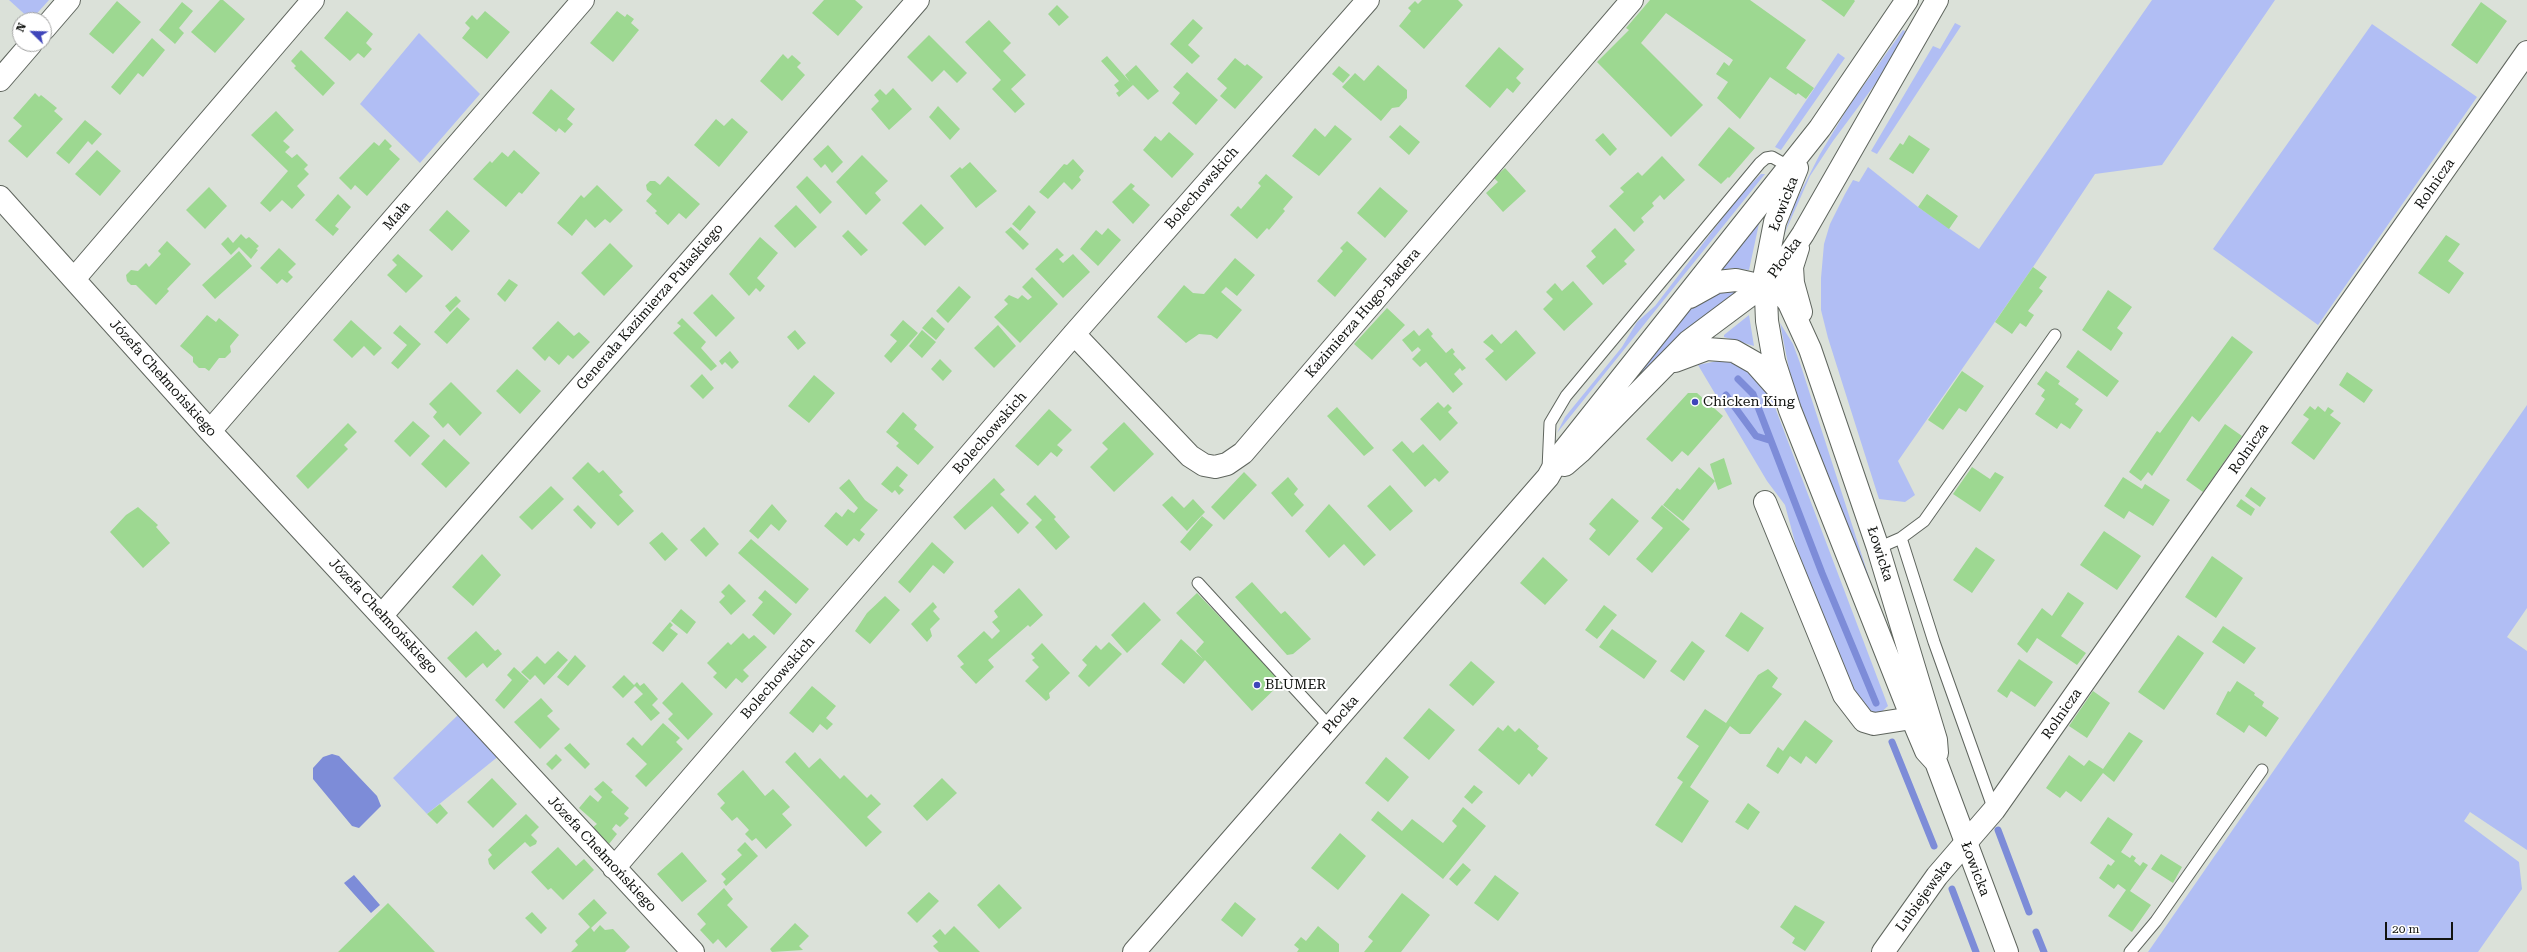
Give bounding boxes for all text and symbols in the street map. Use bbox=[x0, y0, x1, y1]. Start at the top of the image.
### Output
north arrow bbox=[12, 12, 52, 52]
text: N bbox=[14, 21, 29, 34]
street label: Bolechowskich bbox=[1162, 143, 1242, 233]
street label: Rolnicza bbox=[2412, 155, 2458, 213]
street label: Łowicka bbox=[1766, 174, 1802, 234]
street label: Mała bbox=[380, 198, 414, 234]
street label: Generała Kazimierza Pułaskiego bbox=[573, 220, 727, 394]
street label: Płocka bbox=[1765, 235, 1805, 281]
street label: Kazimierza Hugo-Badera bbox=[1302, 245, 1424, 381]
street label: Józefa Chełmońskiego bbox=[106, 316, 220, 440]
street label: Bolechowskich bbox=[950, 388, 1030, 478]
place label: Chicken King bbox=[1703, 394, 1795, 410]
marker: Chicken King bbox=[1690, 397, 1700, 407]
street label: Rolnicza bbox=[2226, 420, 2272, 478]
street label: Łowicka bbox=[1863, 524, 1897, 584]
street label: Józefa Chełmońskiego bbox=[325, 555, 441, 677]
street label: Bolechowskich bbox=[738, 633, 818, 723]
place label: BLUMER bbox=[1265, 677, 1326, 693]
marker: BLUMER bbox=[1252, 680, 1262, 690]
street label: Rolnicza bbox=[2039, 685, 2085, 743]
street label: Płocka bbox=[1320, 692, 1362, 738]
street label: Józefa Chełmońskiego bbox=[544, 793, 660, 915]
street label: Łowicka bbox=[1957, 839, 1993, 899]
street label: Lubiejewska bbox=[1892, 857, 1956, 935]
scale bar bbox=[2387, 914, 2455, 940]
text: 20 m bbox=[2392, 922, 2419, 936]

